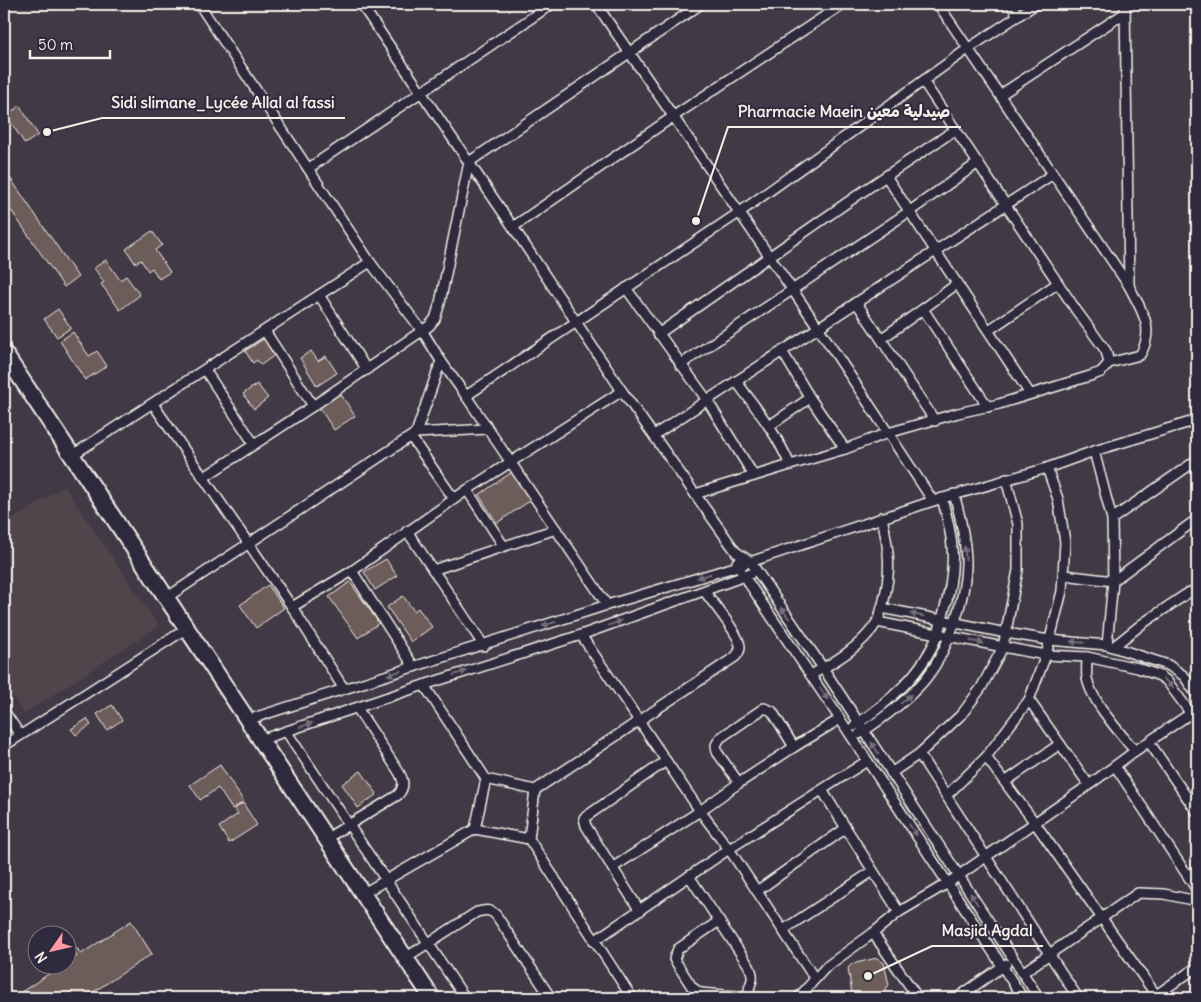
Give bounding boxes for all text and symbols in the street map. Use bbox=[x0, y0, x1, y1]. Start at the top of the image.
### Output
scale bar bbox=[30, 28, 110, 60]
text: 50 m bbox=[38, 35, 73, 54]
callout: Sidi slimane_Lycée Allal al fassi bbox=[102, 87, 345, 118]
text: Sidi slimane_Lycée Allal al fassi bbox=[111, 92, 335, 113]
callout: Pharmacie Maein صيدلية معين bbox=[728, 96, 961, 127]
text: Pharmacie Maein صيدلية معين bbox=[738, 101, 951, 121]
one-way arrow bbox=[961, 545, 969, 561]
one-way arrow bbox=[696, 573, 711, 581]
one-way arrow bbox=[780, 606, 790, 620]
one-way arrow bbox=[909, 610, 925, 618]
one-way arrow bbox=[608, 619, 623, 627]
one-way arrow bbox=[541, 621, 556, 629]
one-way arrow bbox=[969, 638, 985, 646]
one-way arrow bbox=[1069, 638, 1085, 646]
one-way arrow bbox=[453, 669, 468, 677]
one-way arrow bbox=[386, 670, 401, 678]
one-way arrow bbox=[1161, 677, 1173, 689]
one-way arrow bbox=[819, 687, 828, 700]
one-way arrow bbox=[899, 693, 912, 704]
one-way arrow bbox=[299, 720, 314, 728]
one-way arrow bbox=[870, 742, 880, 755]
one-way arrow bbox=[908, 823, 918, 836]
one-way arrow bbox=[969, 892, 978, 906]
callout: Masjid Agdal bbox=[932, 915, 1043, 946]
text: Masjid Agdal bbox=[942, 920, 1032, 941]
north arrow bbox=[28, 924, 78, 974]
text: N bbox=[31, 948, 51, 966]

